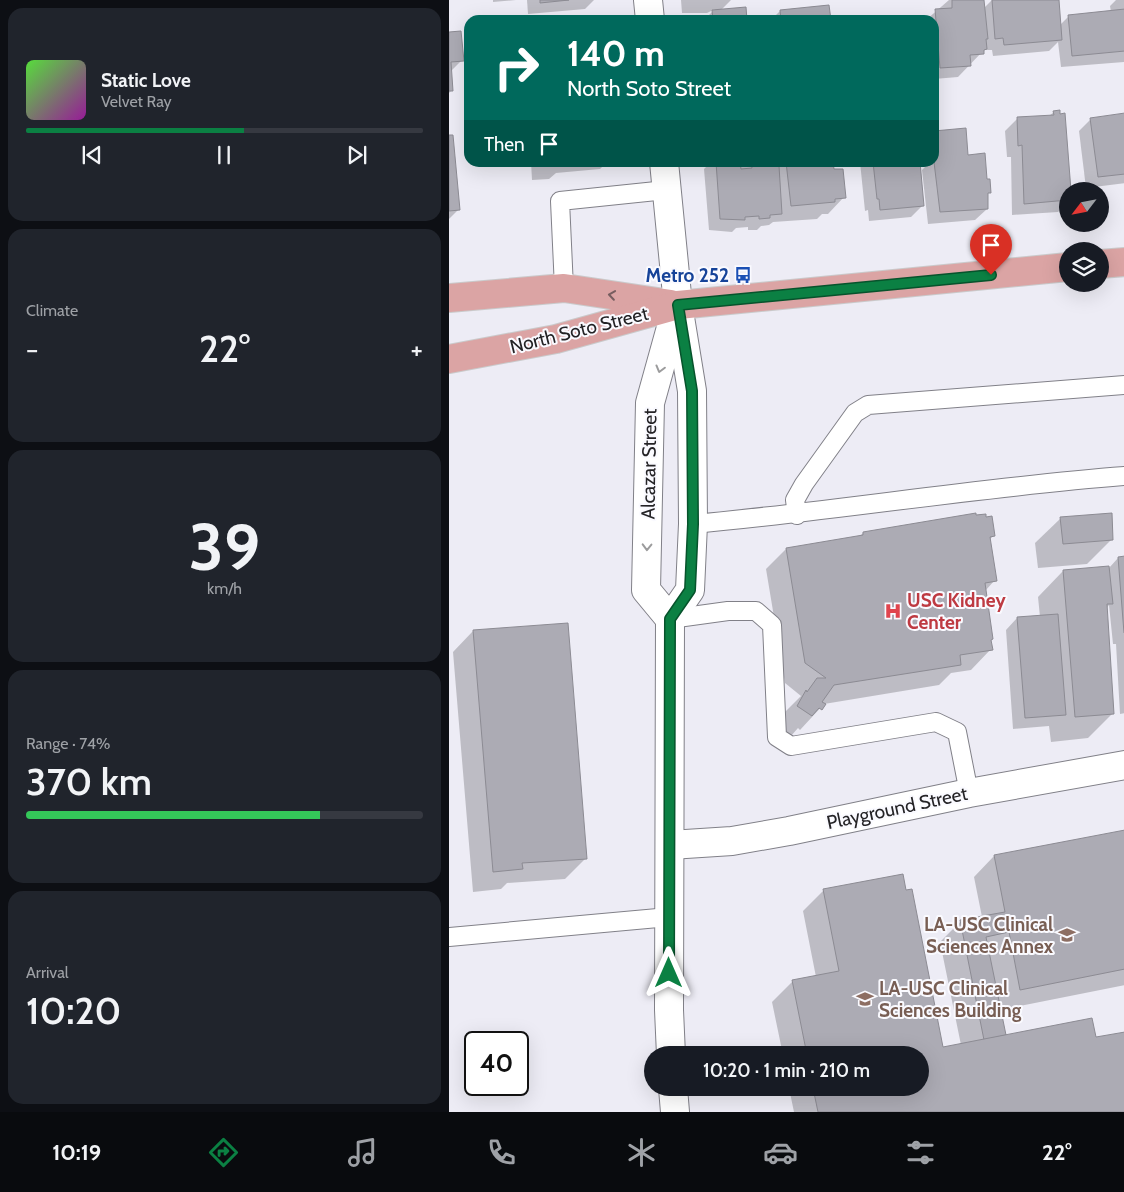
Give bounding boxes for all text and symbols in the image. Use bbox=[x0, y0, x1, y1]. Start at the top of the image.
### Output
text: 140 m bbox=[567, 32, 665, 75]
icon: right bbox=[484, 35, 549, 100]
text: Static Love bbox=[101, 69, 191, 92]
text: North Soto Street bbox=[567, 75, 731, 102]
text: Velvet Ray bbox=[101, 92, 172, 111]
icon: arrive bbox=[535, 130, 563, 158]
text: Then bbox=[484, 133, 525, 156]
icon: previous bbox=[78, 141, 106, 169]
icon: pause bbox=[210, 141, 238, 169]
icon: next bbox=[343, 141, 371, 169]
north arrow bbox=[1059, 182, 1109, 232]
map controls bbox=[1059, 182, 1109, 292]
pin bbox=[970, 224, 1012, 275]
icon: arrive bbox=[977, 231, 1005, 259]
button: layers bbox=[1059, 242, 1109, 292]
place label: Metro 252 bbox=[646, 264, 729, 287]
bus stop icon: Metro 252 bbox=[733, 265, 753, 285]
one-way arrow bbox=[608, 290, 616, 301]
text: Climate bbox=[26, 301, 78, 320]
street label: North Soto Street bbox=[507, 302, 651, 358]
text: 22° bbox=[199, 325, 250, 372]
text: − bbox=[26, 332, 38, 366]
text: + bbox=[411, 332, 423, 366]
one-way arrow bbox=[656, 364, 666, 372]
street label: Alcazar Street bbox=[637, 408, 661, 520]
text: 39 bbox=[189, 507, 260, 586]
one-way arrow bbox=[642, 544, 652, 551]
text: km/h bbox=[207, 579, 242, 598]
place label: USC Kidney Center bbox=[907, 589, 1007, 634]
hospital icon: USC Kidney Center bbox=[883, 601, 903, 621]
text: Range · 74% bbox=[26, 734, 110, 753]
text: 370 km bbox=[26, 758, 152, 805]
street label: Playground Street bbox=[824, 782, 970, 834]
place label: LA-USC Clinical Sciences Annex bbox=[924, 913, 1054, 958]
school or university icon: LA-USC Clinical Sciences Annex bbox=[1057, 925, 1077, 945]
position arrow bbox=[642, 946, 694, 998]
text: Arrival bbox=[26, 963, 69, 982]
place label: LA-USC Clinical Sciences Building bbox=[879, 977, 1022, 1022]
text: 10:20 bbox=[26, 987, 121, 1034]
school or university icon: LA-USC Clinical Sciences Building bbox=[855, 989, 875, 1009]
speed limit sign: 40 bbox=[464, 1031, 529, 1096]
text: 10:20 · 1 min · 210 m bbox=[703, 1059, 870, 1082]
icon: directions bbox=[206, 1135, 241, 1170]
icon: music bbox=[345, 1135, 380, 1170]
icon: phone bbox=[484, 1135, 519, 1170]
icon: climate bbox=[624, 1135, 659, 1170]
icon: car bbox=[763, 1135, 798, 1170]
icon: filters bbox=[903, 1135, 938, 1170]
text: 10:19 bbox=[52, 1139, 101, 1166]
text: 22° bbox=[1042, 1139, 1072, 1166]

